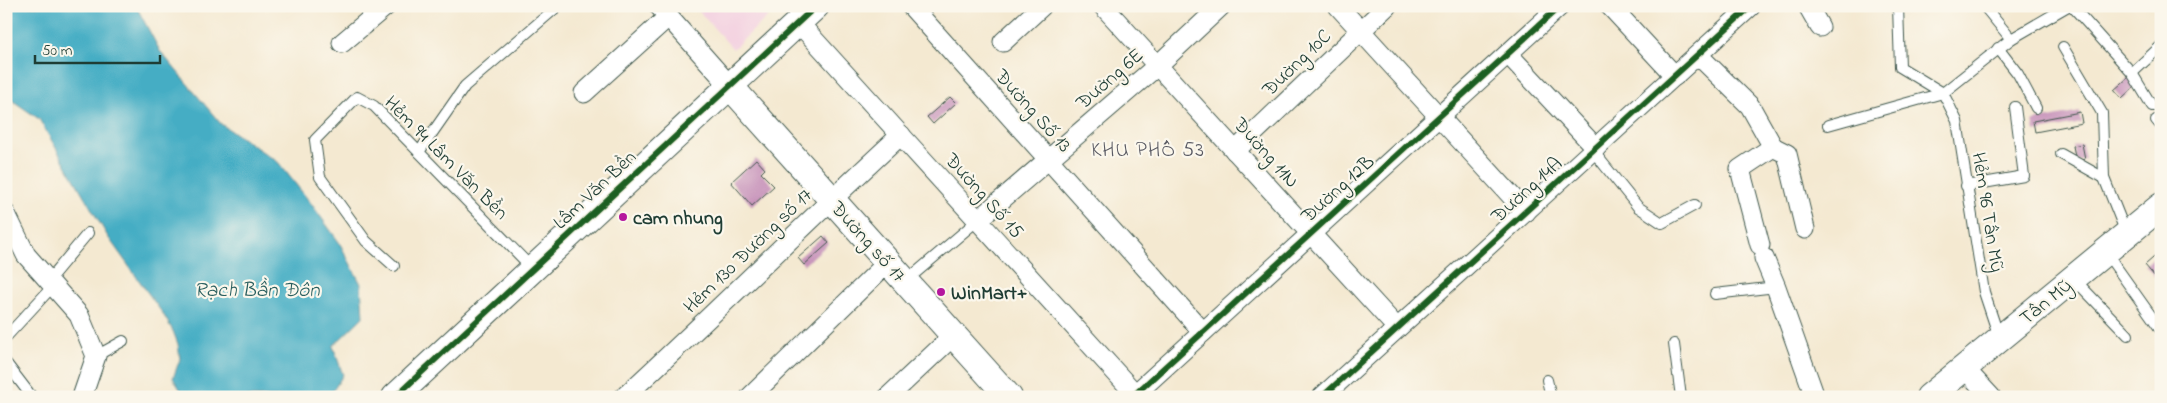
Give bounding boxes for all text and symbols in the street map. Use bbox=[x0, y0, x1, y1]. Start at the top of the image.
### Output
street label: Đường 10C bbox=[1256, 23, 1340, 106]
scale bar bbox=[35, 32, 160, 64]
text: 50 m bbox=[42, 40, 73, 62]
street label: Đường 6E bbox=[1070, 42, 1151, 119]
street label: Đường Số 13 bbox=[985, 63, 1077, 160]
street label: Hẻm 94 Lâm Văn Bền bbox=[376, 90, 514, 228]
street label: Đường 11N bbox=[1224, 111, 1305, 196]
district label: KHU PHỐ 53 bbox=[1091, 136, 1205, 166]
street label: Lâm Văn Bền bbox=[547, 144, 644, 237]
street label: Đường Số 15 bbox=[935, 147, 1030, 247]
street label: Đường 12B bbox=[1295, 149, 1383, 232]
street label: Hẻm 96 Tân Mỹ bbox=[1963, 150, 2010, 275]
street label: Đường 14A bbox=[1485, 151, 1570, 232]
street label: Hẻm 130 Đường số 17 bbox=[678, 182, 821, 322]
street label: Đường số 17 bbox=[821, 195, 912, 290]
place label: cam nhung bbox=[633, 205, 723, 235]
marker: cam nhung bbox=[617, 211, 629, 223]
street label: Tân Mỹ bbox=[2014, 273, 2079, 333]
water label: Rạch Bần Đôn bbox=[194, 276, 320, 306]
place label: WinMart+ bbox=[951, 280, 1028, 309]
marker: WinMart+ bbox=[935, 286, 947, 298]

